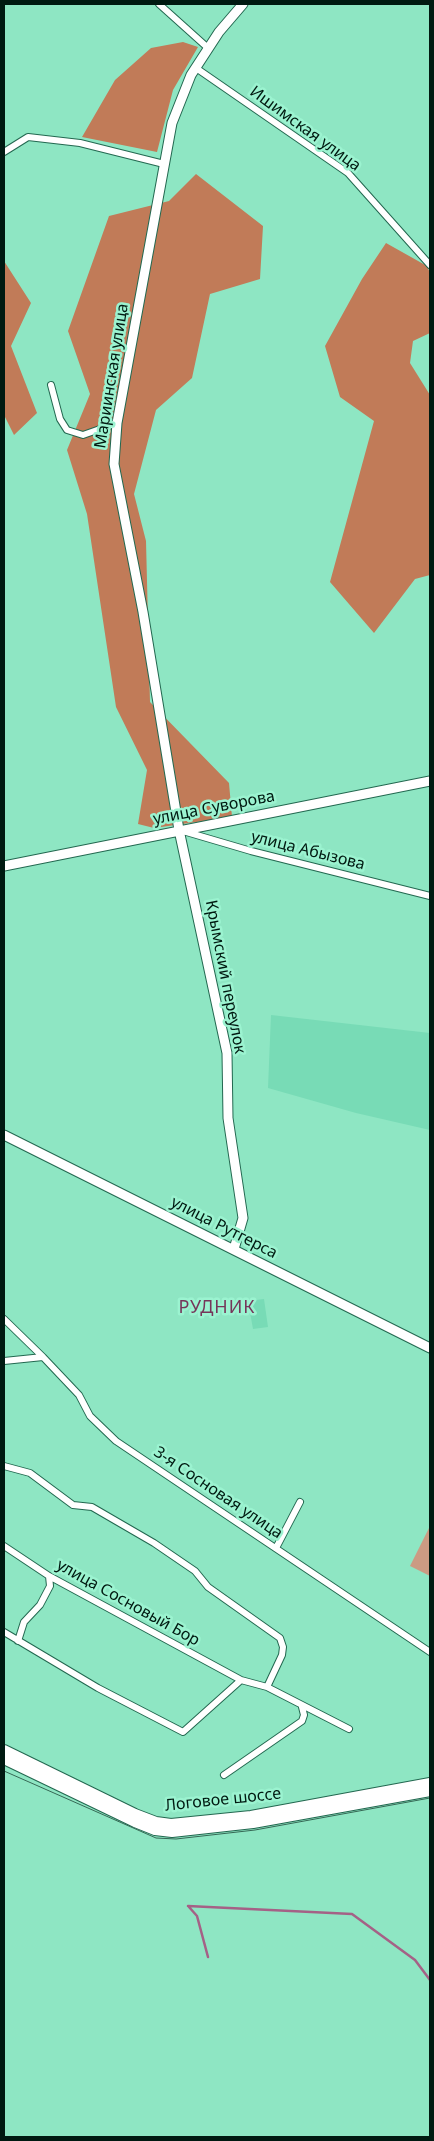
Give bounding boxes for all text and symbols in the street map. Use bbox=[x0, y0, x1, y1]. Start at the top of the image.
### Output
street label: Ишимская улица bbox=[246, 82, 364, 176]
street label: Мариинская улица bbox=[91, 302, 133, 450]
street label: улица Суворова bbox=[152, 787, 276, 829]
street label: улица Абызова bbox=[249, 828, 367, 874]
street label: Крымский переулок bbox=[201, 899, 249, 1055]
street label: улица Рутгерса bbox=[168, 1193, 280, 1263]
district label: РУДНИК bbox=[178, 1297, 256, 1319]
street label: 3-я Сосновая улица bbox=[150, 1443, 286, 1543]
street label: улица Сосновый Бор bbox=[53, 1556, 203, 1650]
street label: Логовое шоссе bbox=[164, 1784, 282, 1816]

